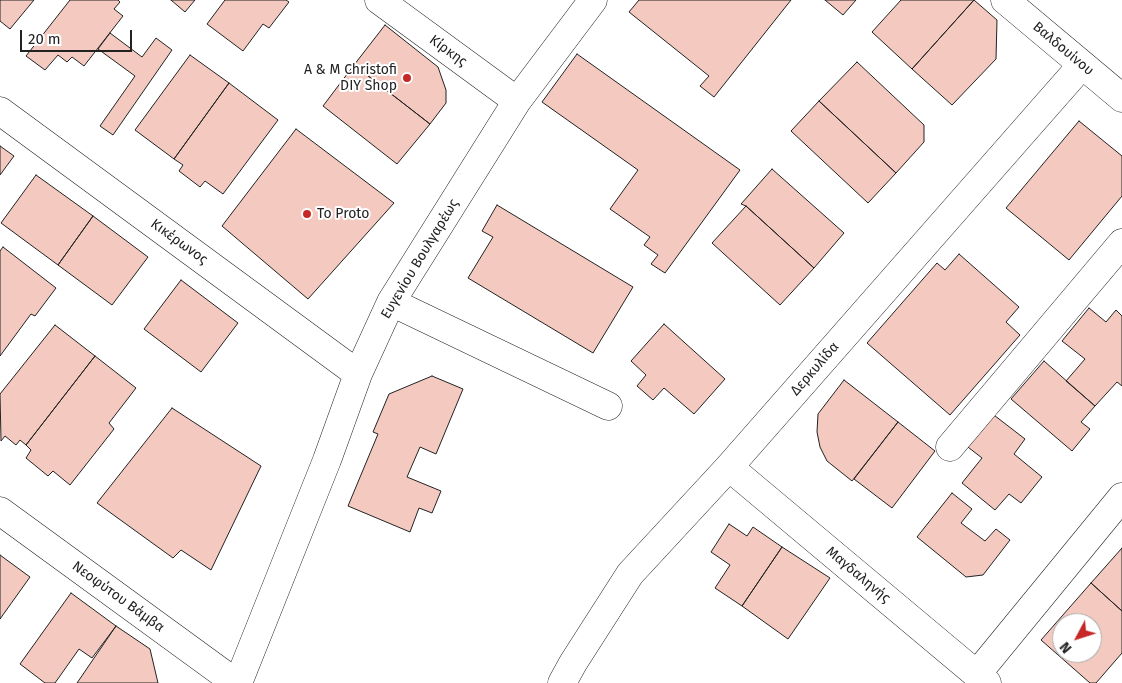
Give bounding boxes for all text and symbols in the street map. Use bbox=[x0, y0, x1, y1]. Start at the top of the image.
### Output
street label: Βαλδουίνου bbox=[1029, 19, 1097, 79]
scale bar bbox=[22, 20, 135, 52]
text: 20 m bbox=[28, 30, 61, 48]
street label: Κίρκης bbox=[426, 32, 470, 70]
place label: A & M Christofi DIY Shop bbox=[304, 62, 397, 94]
marker: A & M Christofi DIY Shop bbox=[401, 72, 413, 84]
street label: Ευγενίου Βουλγαρέως bbox=[378, 196, 462, 322]
place label: To Proto bbox=[317, 206, 369, 222]
marker: To Proto bbox=[301, 208, 313, 220]
street label: Κικέρωνος bbox=[147, 216, 211, 268]
street label: Δερκυλίδα bbox=[787, 339, 843, 399]
street label: Μαγδαληνής bbox=[822, 543, 894, 607]
street label: Νεοφύτου Βάμβα bbox=[69, 558, 167, 636]
north arrow bbox=[1052, 613, 1102, 663]
text: N bbox=[1056, 638, 1075, 656]

